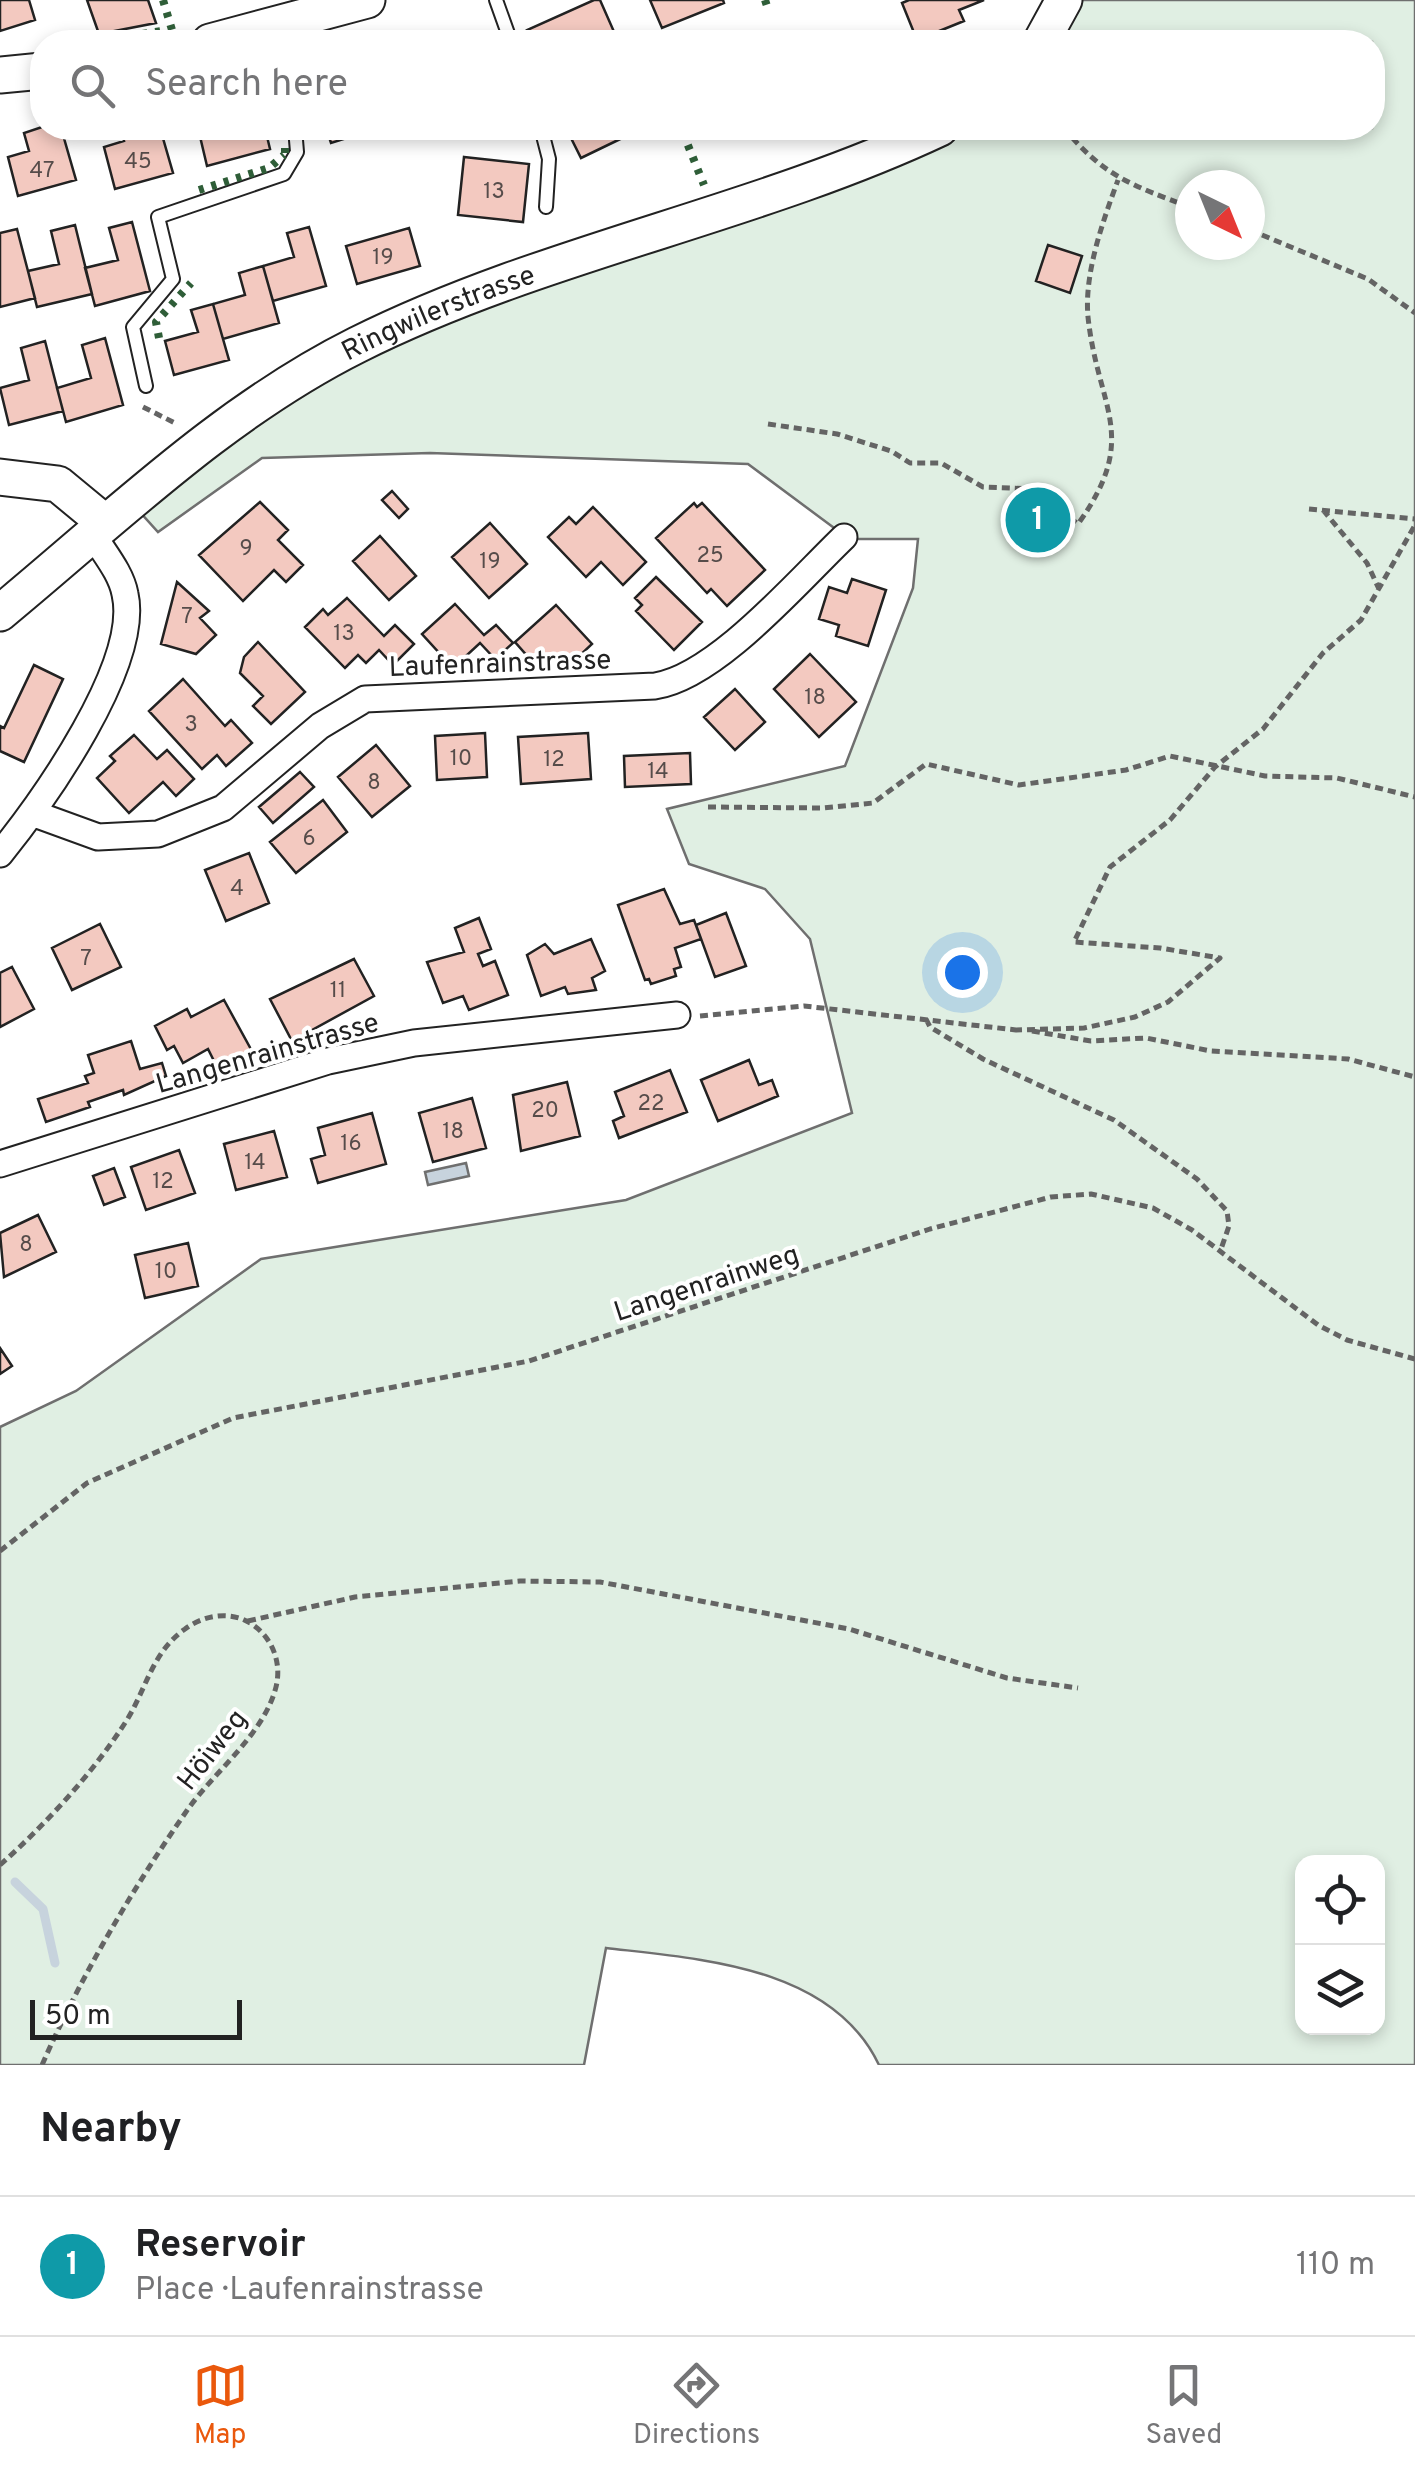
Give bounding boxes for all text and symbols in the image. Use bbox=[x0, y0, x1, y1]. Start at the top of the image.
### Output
search box bbox=[30, 30, 1385, 140]
icon: search bbox=[65, 58, 120, 113]
text: Search here bbox=[145, 61, 348, 110]
house number: 45 bbox=[124, 149, 152, 176]
house number: 47 bbox=[30, 158, 54, 185]
north arrow bbox=[1175, 170, 1265, 260]
house number: 13 bbox=[483, 179, 505, 206]
house number: 19 bbox=[372, 245, 394, 272]
street label: Ringwilerstrasse bbox=[336, 258, 540, 371]
pin: 1 bbox=[1006, 482, 1070, 558]
house number: 9 bbox=[239, 536, 253, 563]
house number: 25 bbox=[696, 543, 724, 570]
house number: 19 bbox=[479, 549, 501, 576]
house number: 7 bbox=[181, 604, 193, 631]
house number: 13 bbox=[333, 621, 355, 648]
street label: Laufenrainstrasse bbox=[388, 643, 612, 687]
house number: 18 bbox=[804, 685, 826, 712]
house number: 3 bbox=[184, 712, 198, 739]
house number: 10 bbox=[450, 746, 472, 773]
house number: 12 bbox=[543, 747, 565, 774]
house number: 14 bbox=[647, 759, 669, 786]
house number: 8 bbox=[367, 770, 381, 797]
house number: 6 bbox=[302, 826, 316, 853]
house number: 4 bbox=[230, 876, 244, 903]
house number: 7 bbox=[80, 946, 92, 973]
your location bbox=[937, 947, 988, 998]
house number: 11 bbox=[330, 978, 346, 1005]
street label: Langenrainstrasse bbox=[152, 1006, 384, 1104]
house number: 22 bbox=[638, 1091, 664, 1118]
house number: 20 bbox=[531, 1098, 559, 1125]
house number: 18 bbox=[442, 1119, 464, 1146]
house number: 16 bbox=[340, 1131, 362, 1158]
house number: 14 bbox=[244, 1150, 266, 1177]
house number: 12 bbox=[152, 1169, 174, 1196]
house number: 8 bbox=[19, 1232, 33, 1259]
street label: Langenrainweg bbox=[610, 1238, 804, 1332]
house number: 10 bbox=[155, 1259, 177, 1286]
street label: Höiweg bbox=[170, 1703, 256, 1799]
map controls bbox=[1295, 1855, 1385, 2035]
button: locate bbox=[1295, 1855, 1385, 1945]
button: layers bbox=[1295, 1945, 1385, 2035]
scale bar bbox=[30, 1995, 242, 2040]
text: 50 m bbox=[45, 1999, 111, 2035]
text: Nearby bbox=[40, 2104, 182, 2157]
text: Reservoir bbox=[135, 2222, 305, 2271]
text: 1 bbox=[66, 2246, 79, 2286]
text: 110 m bbox=[1296, 2246, 1375, 2286]
text: Place · Laufenrainstrasse bbox=[135, 2271, 484, 2311]
tab: Map bbox=[193, 2358, 248, 2454]
tab: Directions bbox=[633, 2358, 760, 2454]
tab: Saved bbox=[1145, 2358, 1222, 2454]

